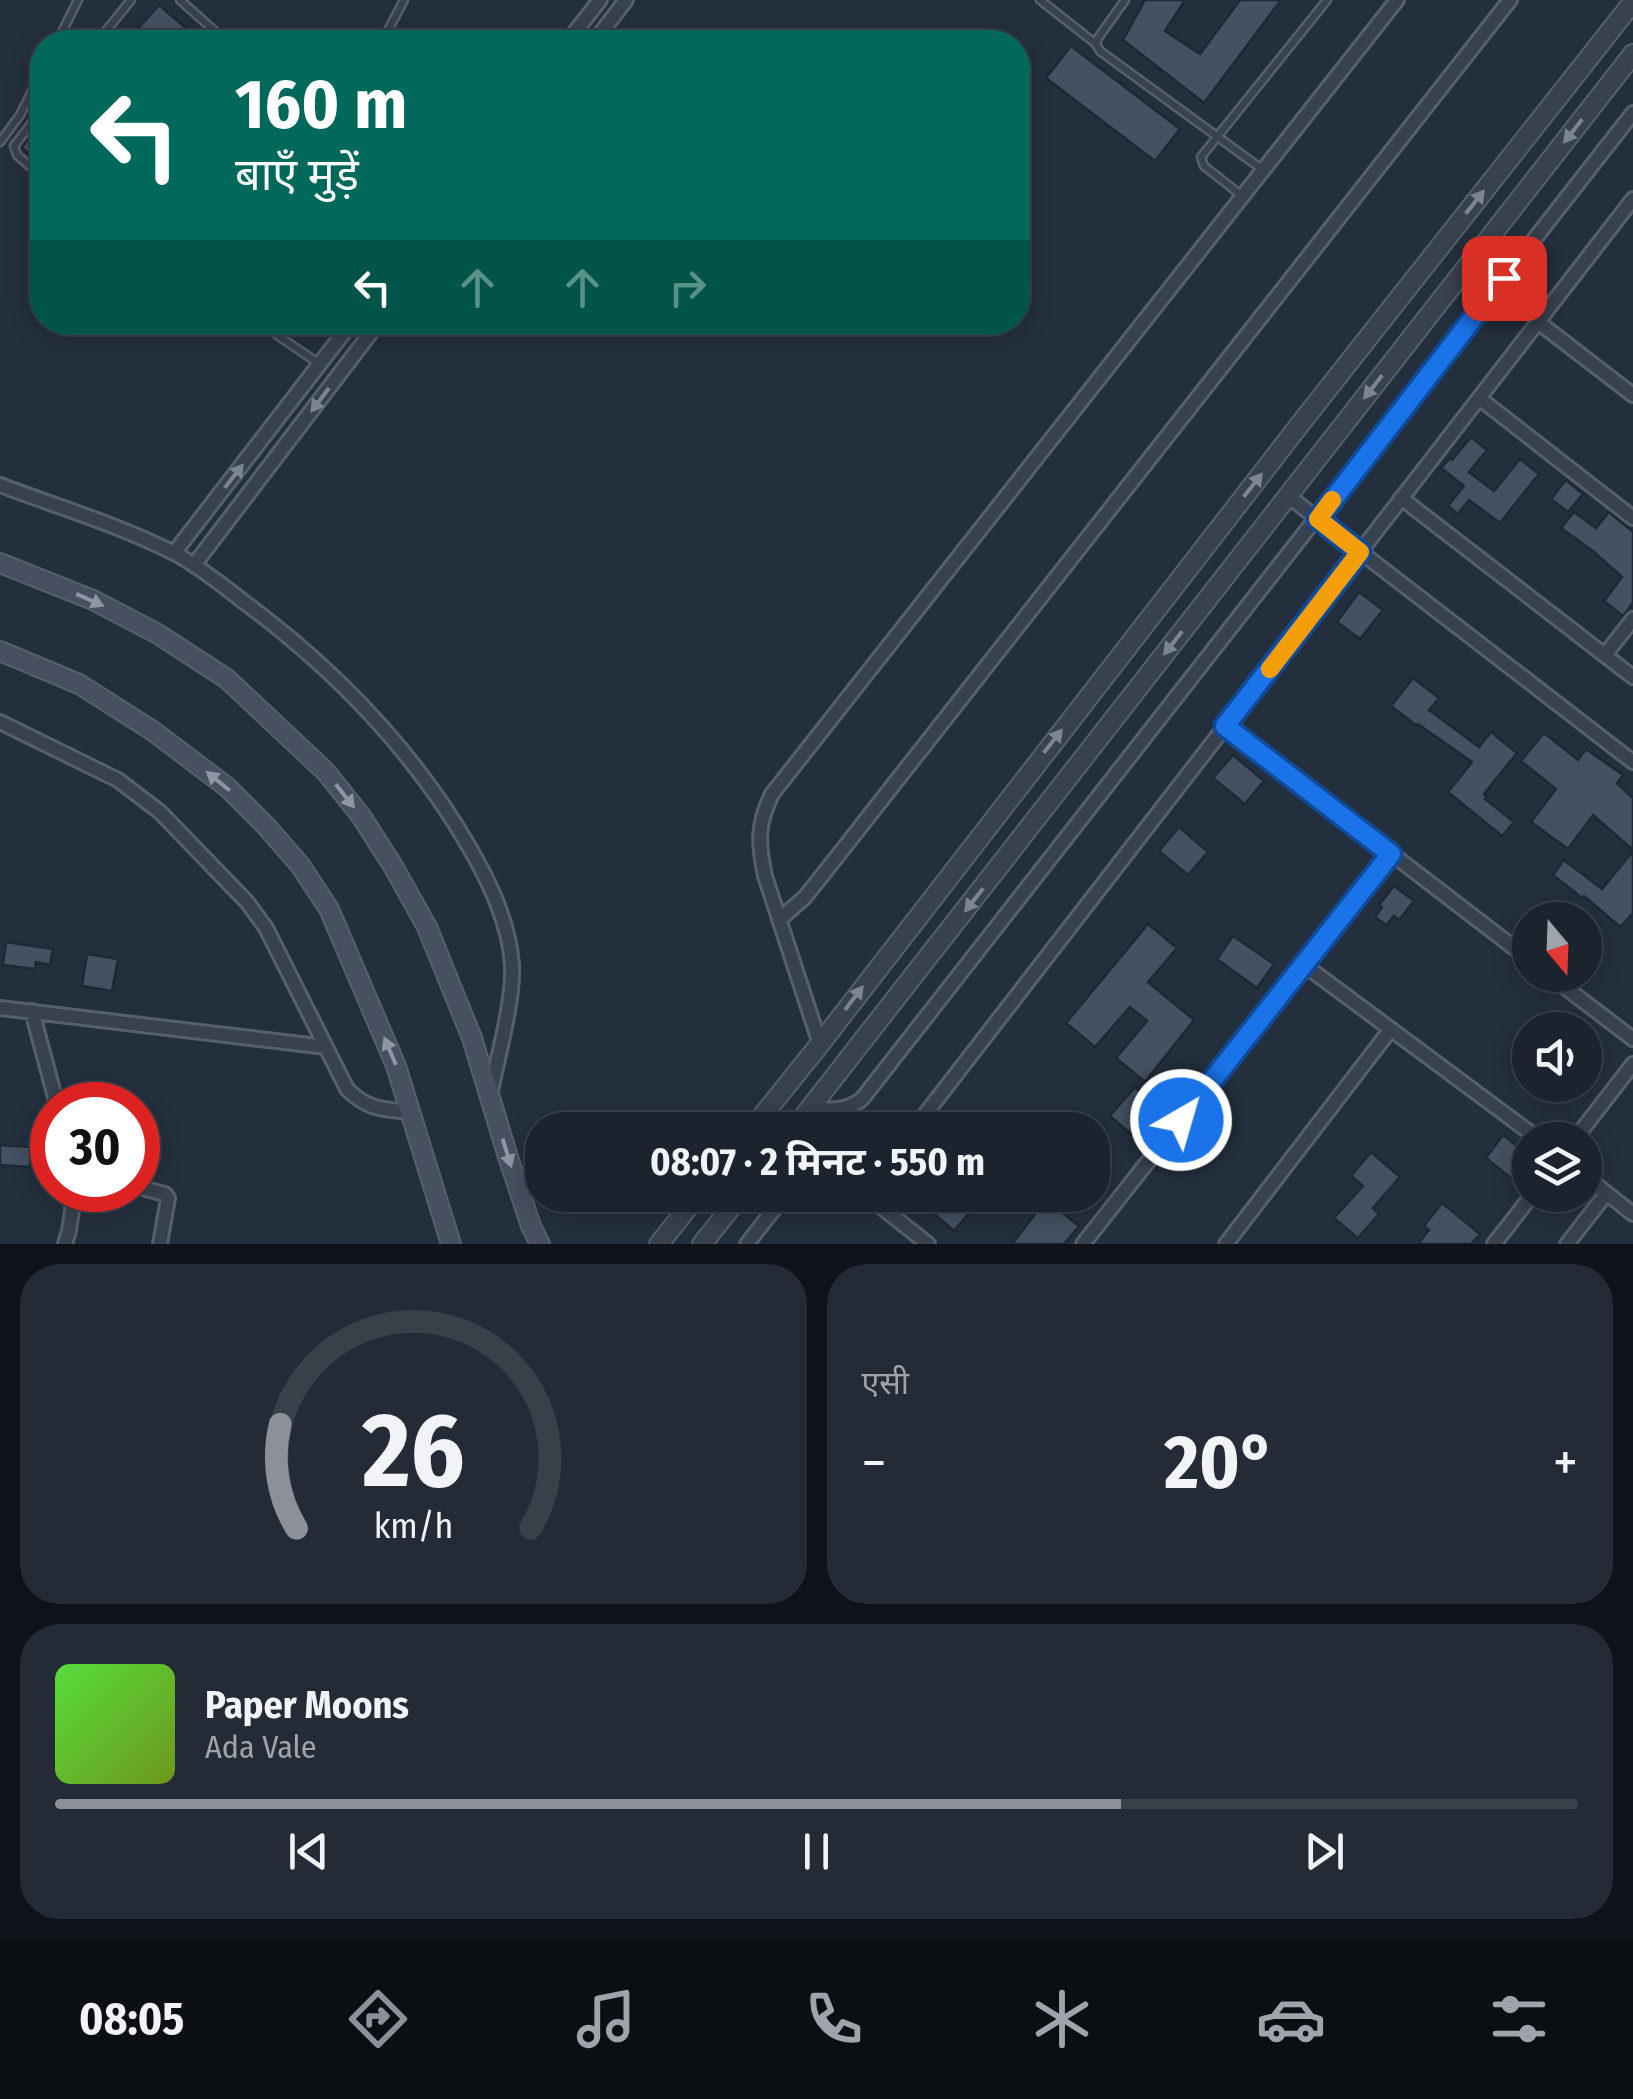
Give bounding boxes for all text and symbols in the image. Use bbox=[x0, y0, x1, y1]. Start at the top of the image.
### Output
text: 160 m bbox=[235, 63, 407, 147]
icon: left bbox=[70, 70, 200, 200]
one-way arrow bbox=[1563, 118, 1584, 144]
text: बाएँ मुड़ें bbox=[235, 148, 359, 202]
one-way arrow bbox=[1464, 189, 1485, 215]
pin bbox=[1462, 236, 1547, 321]
icon: arrive bbox=[1477, 251, 1532, 306]
icon: left bbox=[345, 260, 400, 315]
icon: ahead bbox=[450, 260, 505, 315]
icon: ahead bbox=[555, 260, 610, 315]
icon: right bbox=[660, 260, 715, 315]
one-way arrow bbox=[1363, 374, 1383, 400]
one-way arrow bbox=[310, 387, 330, 413]
one-way arrow bbox=[223, 463, 243, 489]
one-way arrow bbox=[1242, 472, 1262, 498]
one-way arrow bbox=[75, 592, 105, 608]
one-way arrow bbox=[1163, 631, 1184, 656]
one-way arrow bbox=[1042, 729, 1063, 754]
one-way arrow bbox=[205, 771, 230, 792]
one-way arrow bbox=[334, 783, 355, 809]
one-way arrow bbox=[964, 887, 984, 913]
north arrow bbox=[1512, 902, 1602, 992]
map controls bbox=[1512, 902, 1602, 1212]
one-way arrow bbox=[843, 985, 864, 1011]
button: sound bbox=[1512, 1012, 1602, 1102]
one-way arrow bbox=[382, 1036, 398, 1066]
position arrow bbox=[1129, 1068, 1233, 1172]
speed limit sign: 30 bbox=[30, 1082, 160, 1212]
button: layers bbox=[1512, 1122, 1602, 1212]
one-way arrow bbox=[500, 1139, 515, 1169]
text: 08:07 · 2 मिनट · 550 m bbox=[650, 1139, 985, 1185]
text: एसी bbox=[862, 1364, 909, 1402]
text: 26 bbox=[361, 1389, 465, 1514]
text: 20° bbox=[1164, 1418, 1275, 1508]
text: − bbox=[862, 1430, 886, 1496]
text: + bbox=[1553, 1430, 1578, 1496]
text: km/h bbox=[373, 1505, 453, 1547]
text: Paper Moons bbox=[205, 1682, 409, 1728]
text: Ada Vale bbox=[205, 1728, 317, 1766]
icon: previous bbox=[281, 1824, 336, 1879]
icon: pause bbox=[789, 1824, 844, 1879]
icon: next bbox=[1297, 1824, 1352, 1879]
icon: directions bbox=[343, 1984, 413, 2054]
icon: music bbox=[571, 1984, 641, 2054]
icon: phone bbox=[799, 1984, 869, 2054]
icon: climate bbox=[1027, 1984, 1097, 2054]
icon: car bbox=[1256, 1984, 1326, 2054]
icon: filters bbox=[1484, 1984, 1554, 2054]
text: 08:05 bbox=[79, 1992, 184, 2046]

